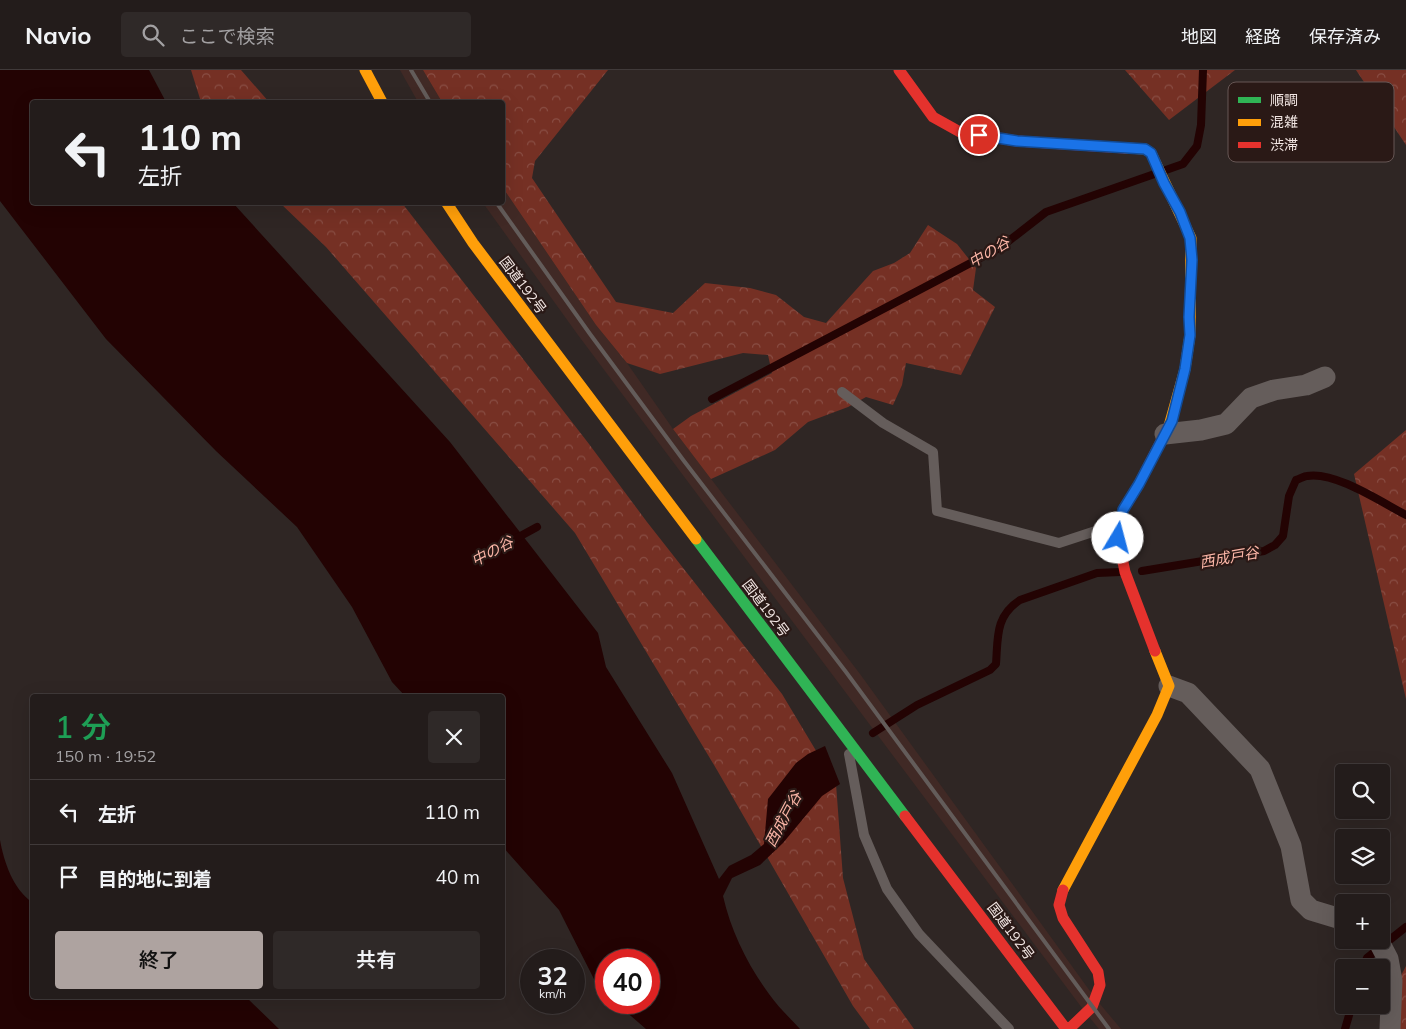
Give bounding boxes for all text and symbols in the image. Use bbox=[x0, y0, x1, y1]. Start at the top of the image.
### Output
search box bbox=[121, 12, 471, 57]
text: Navio bbox=[25, 20, 91, 50]
icon: search bbox=[139, 21, 167, 49]
text: ここで検索 bbox=[179, 24, 274, 48]
text: 地図 bbox=[1181, 25, 1217, 48]
text: 経路 bbox=[1245, 25, 1281, 48]
text: 保存済み bbox=[1309, 25, 1381, 48]
legend bbox=[1228, 82, 1394, 162]
text: 順調 bbox=[1270, 91, 1298, 109]
text: 混雑 bbox=[1270, 113, 1298, 131]
pin bbox=[958, 114, 1000, 156]
text: 110 m bbox=[138, 115, 242, 159]
icon: left bbox=[55, 120, 120, 185]
icon: arrive bbox=[965, 121, 993, 149]
text: 渋滞 bbox=[1270, 136, 1298, 154]
text: 左折 bbox=[138, 162, 182, 190]
water label: 中の谷 bbox=[965, 231, 1015, 272]
street label: 国道192号 bbox=[496, 253, 550, 317]
position arrow bbox=[1091, 511, 1143, 563]
water label: 中の谷 bbox=[468, 531, 518, 570]
water label: 西成戸谷 bbox=[1198, 542, 1262, 572]
street label: 国道192号 bbox=[739, 576, 793, 640]
text: 1 分 bbox=[55, 708, 111, 746]
button: close bbox=[428, 711, 480, 763]
text: 150 m · 19:52 bbox=[55, 746, 156, 766]
map controls bbox=[1335, 764, 1390, 1014]
button: search bbox=[1335, 764, 1390, 819]
water label: 西成戸谷 bbox=[761, 786, 806, 850]
icon: left bbox=[55, 798, 83, 826]
text: 110 m bbox=[424, 800, 480, 824]
text: 左折 bbox=[98, 802, 136, 826]
button: layers bbox=[1335, 829, 1390, 884]
icon: arrive bbox=[55, 863, 83, 891]
text: 40 m bbox=[436, 865, 480, 889]
text: 目的地に到着 bbox=[98, 867, 212, 891]
button: + bbox=[1335, 894, 1390, 949]
street label: 国道192号 bbox=[984, 899, 1038, 963]
button: 終了 bbox=[55, 931, 263, 989]
button: 共有 bbox=[273, 931, 480, 989]
speed limit sign: 40 bbox=[595, 949, 660, 1014]
button: − bbox=[1335, 959, 1390, 1014]
text: 32 bbox=[537, 960, 568, 991]
text: km/h bbox=[539, 986, 566, 1001]

